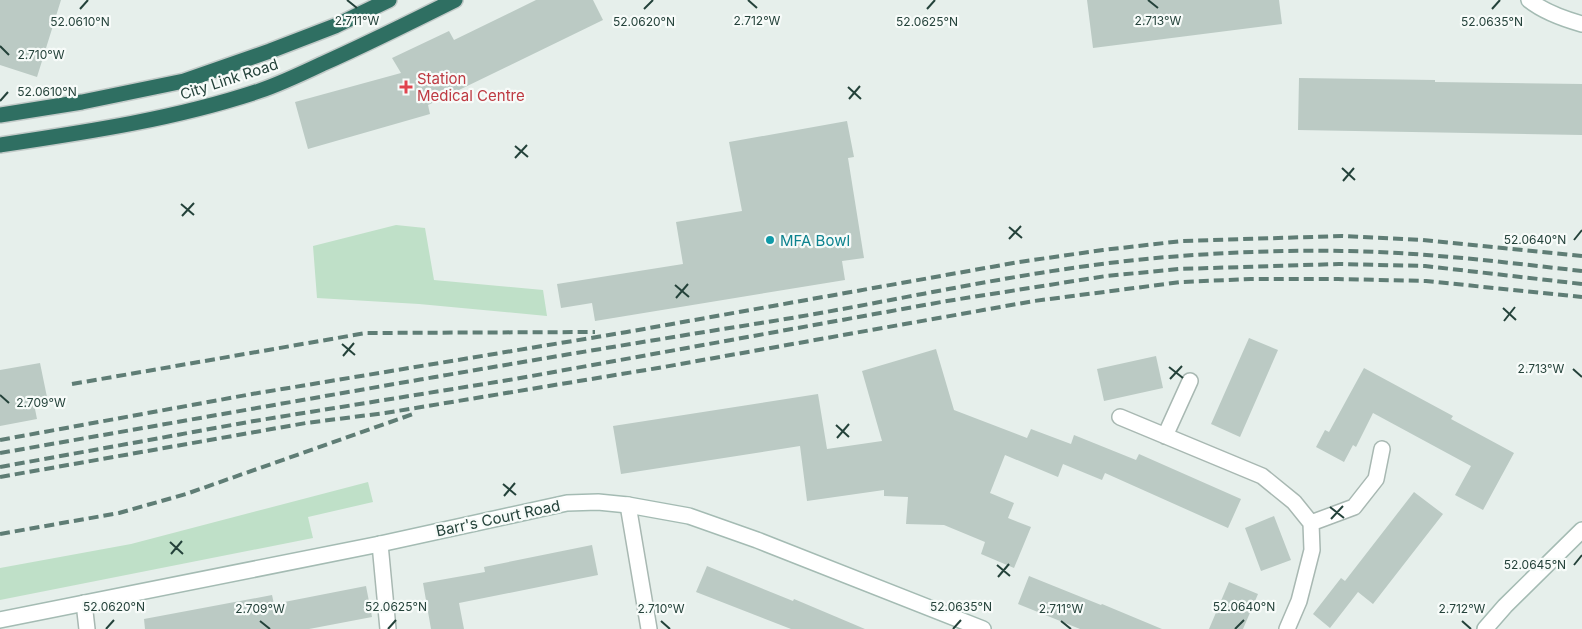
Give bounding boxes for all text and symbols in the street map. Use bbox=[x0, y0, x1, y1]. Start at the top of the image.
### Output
text: 2.711°W bbox=[335, 13, 379, 28]
text: 2.712°W bbox=[734, 13, 781, 28]
text: 2.713°W bbox=[1135, 13, 1182, 28]
text: 52.0610°N bbox=[50, 14, 110, 29]
text: 52.0620°N bbox=[613, 14, 675, 29]
text: 52.0625°N bbox=[896, 14, 958, 29]
text: 52.0635°N bbox=[1461, 14, 1523, 29]
text: 2.710°W bbox=[17, 47, 65, 62]
street label: City Link Road bbox=[178, 54, 280, 104]
place label: Station Medical Centre bbox=[417, 69, 525, 105]
marker: Station Medical Centre bbox=[399, 80, 413, 94]
text: 52.0610°N bbox=[17, 84, 77, 99]
place label: MFA Bowl bbox=[780, 231, 850, 250]
text: 52.0640°N bbox=[1504, 232, 1566, 247]
marker: MFA Bowl bbox=[764, 234, 776, 246]
text: 2.713°W bbox=[1518, 361, 1565, 376]
text: 2.709°W bbox=[16, 395, 66, 410]
street label: Barr's Court Road bbox=[434, 496, 562, 540]
text: 52.0645°N bbox=[1504, 557, 1566, 572]
text: 52.0620°N bbox=[83, 599, 145, 614]
text: 52.0625°N bbox=[365, 599, 427, 614]
text: 52.0635°N bbox=[930, 599, 992, 614]
text: 52.0640°N bbox=[1213, 599, 1275, 614]
text: 2.709°W bbox=[235, 601, 285, 616]
text: 2.710°W bbox=[637, 601, 685, 616]
text: 2.711°W bbox=[1039, 601, 1083, 616]
text: 2.712°W bbox=[1439, 601, 1486, 616]

